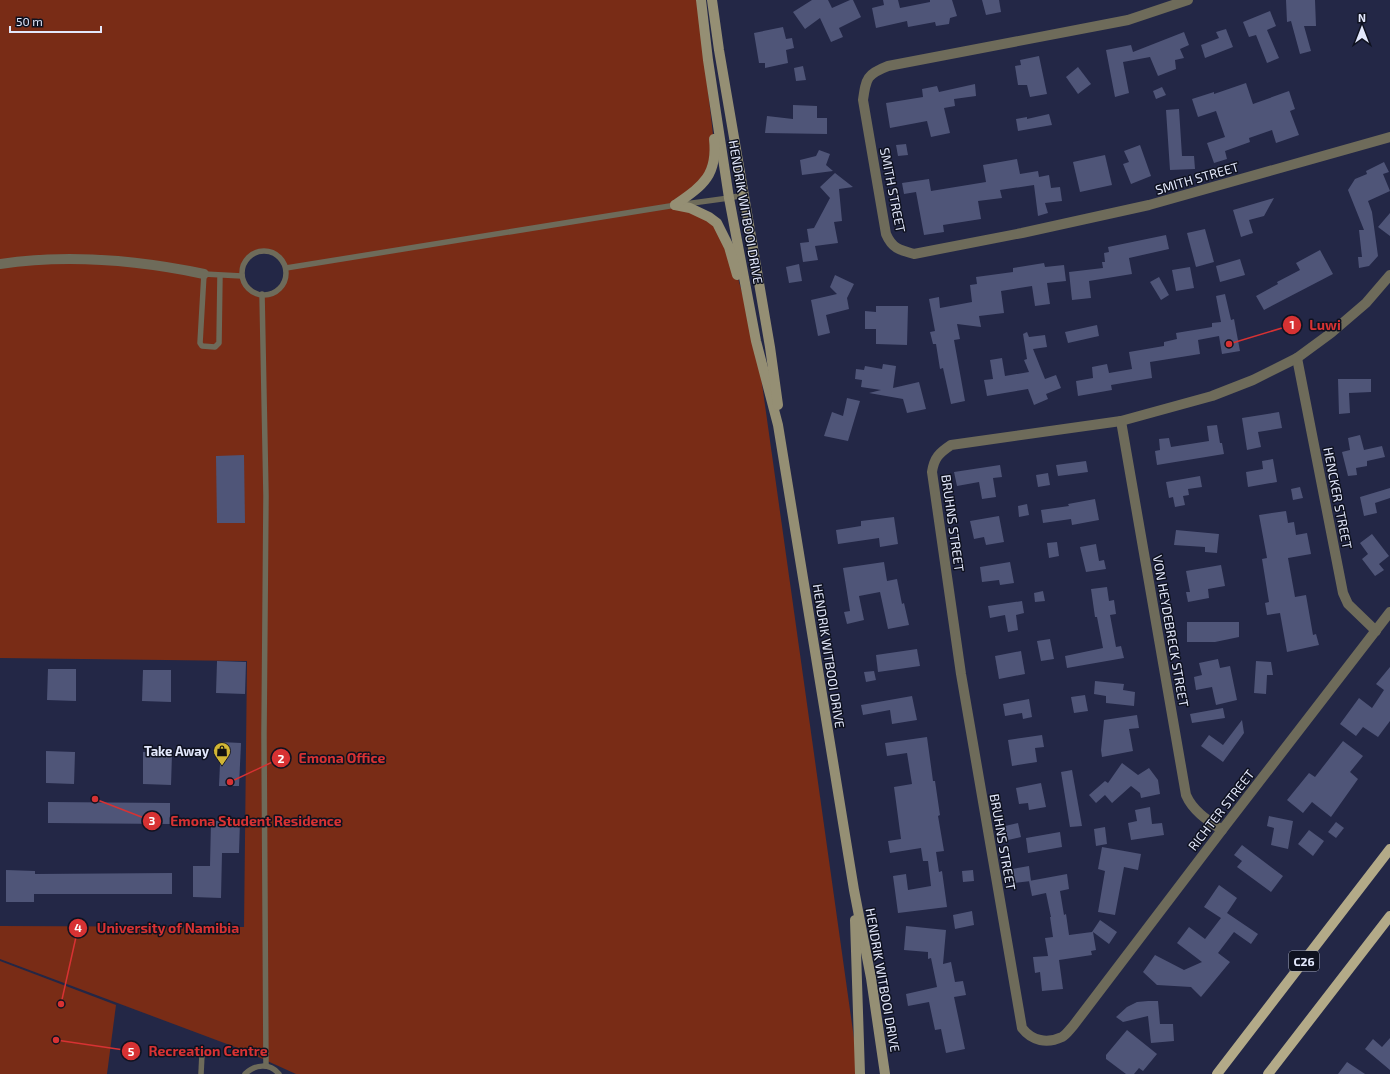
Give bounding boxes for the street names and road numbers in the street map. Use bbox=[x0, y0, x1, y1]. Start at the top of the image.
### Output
street label: HENDRIK WITBOOI DRIVE bbox=[725, 139, 767, 285]
street label: SMITH STREET bbox=[877, 146, 909, 234]
street label: SMITH STREET bbox=[1153, 158, 1241, 198]
street label: HENCKER STREET bbox=[1320, 446, 1356, 551]
street label: BRUHNS STREET bbox=[938, 473, 968, 573]
street label: VON HEYDEBRECK STREET bbox=[1150, 554, 1192, 709]
street label: HENDRIK WITBOOI DRIVE bbox=[810, 583, 848, 729]
street label: RICHTER STREET bbox=[1184, 766, 1258, 854]
street label: BRUHNS STREET bbox=[987, 792, 1019, 892]
street label: HENDRIK WITBOOI DRIVE bbox=[862, 907, 904, 1053]
road number: C26 bbox=[1289, 951, 1319, 971]

